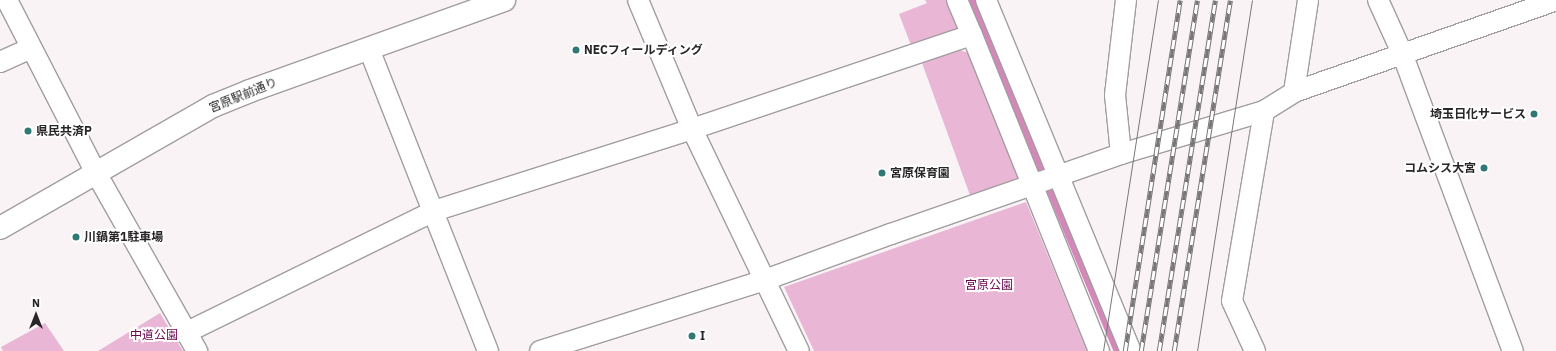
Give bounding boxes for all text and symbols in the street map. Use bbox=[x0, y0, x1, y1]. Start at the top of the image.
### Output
place label: NECフィールディング bbox=[584, 43, 704, 57]
marker: NECフィールディング bbox=[571, 45, 581, 55]
street label: 宮原駅前通り bbox=[207, 75, 279, 115]
place label: 埼玉日化サービス bbox=[1430, 107, 1526, 121]
marker: 埼玉日化サービス bbox=[1529, 109, 1539, 119]
place label: 県民共済P bbox=[36, 124, 92, 138]
marker: 県民共済P bbox=[23, 126, 33, 136]
place label: コムシス大宮 bbox=[1404, 161, 1476, 175]
marker: コムシス大宮 bbox=[1479, 163, 1489, 173]
place label: 宮原保育園 bbox=[890, 166, 950, 180]
marker: 宮原保育園 bbox=[877, 168, 887, 178]
place label: 川鍋第1駐車場 bbox=[84, 230, 163, 244]
marker: 川鍋第1駐車場 bbox=[71, 232, 81, 242]
park label: 宮原公園 bbox=[965, 278, 1013, 292]
north arrow bbox=[16, 295, 56, 335]
text: N bbox=[32, 296, 40, 310]
park label: 中道公園 bbox=[130, 328, 178, 342]
place label: I bbox=[700, 329, 705, 343]
marker: I bbox=[687, 331, 697, 341]

